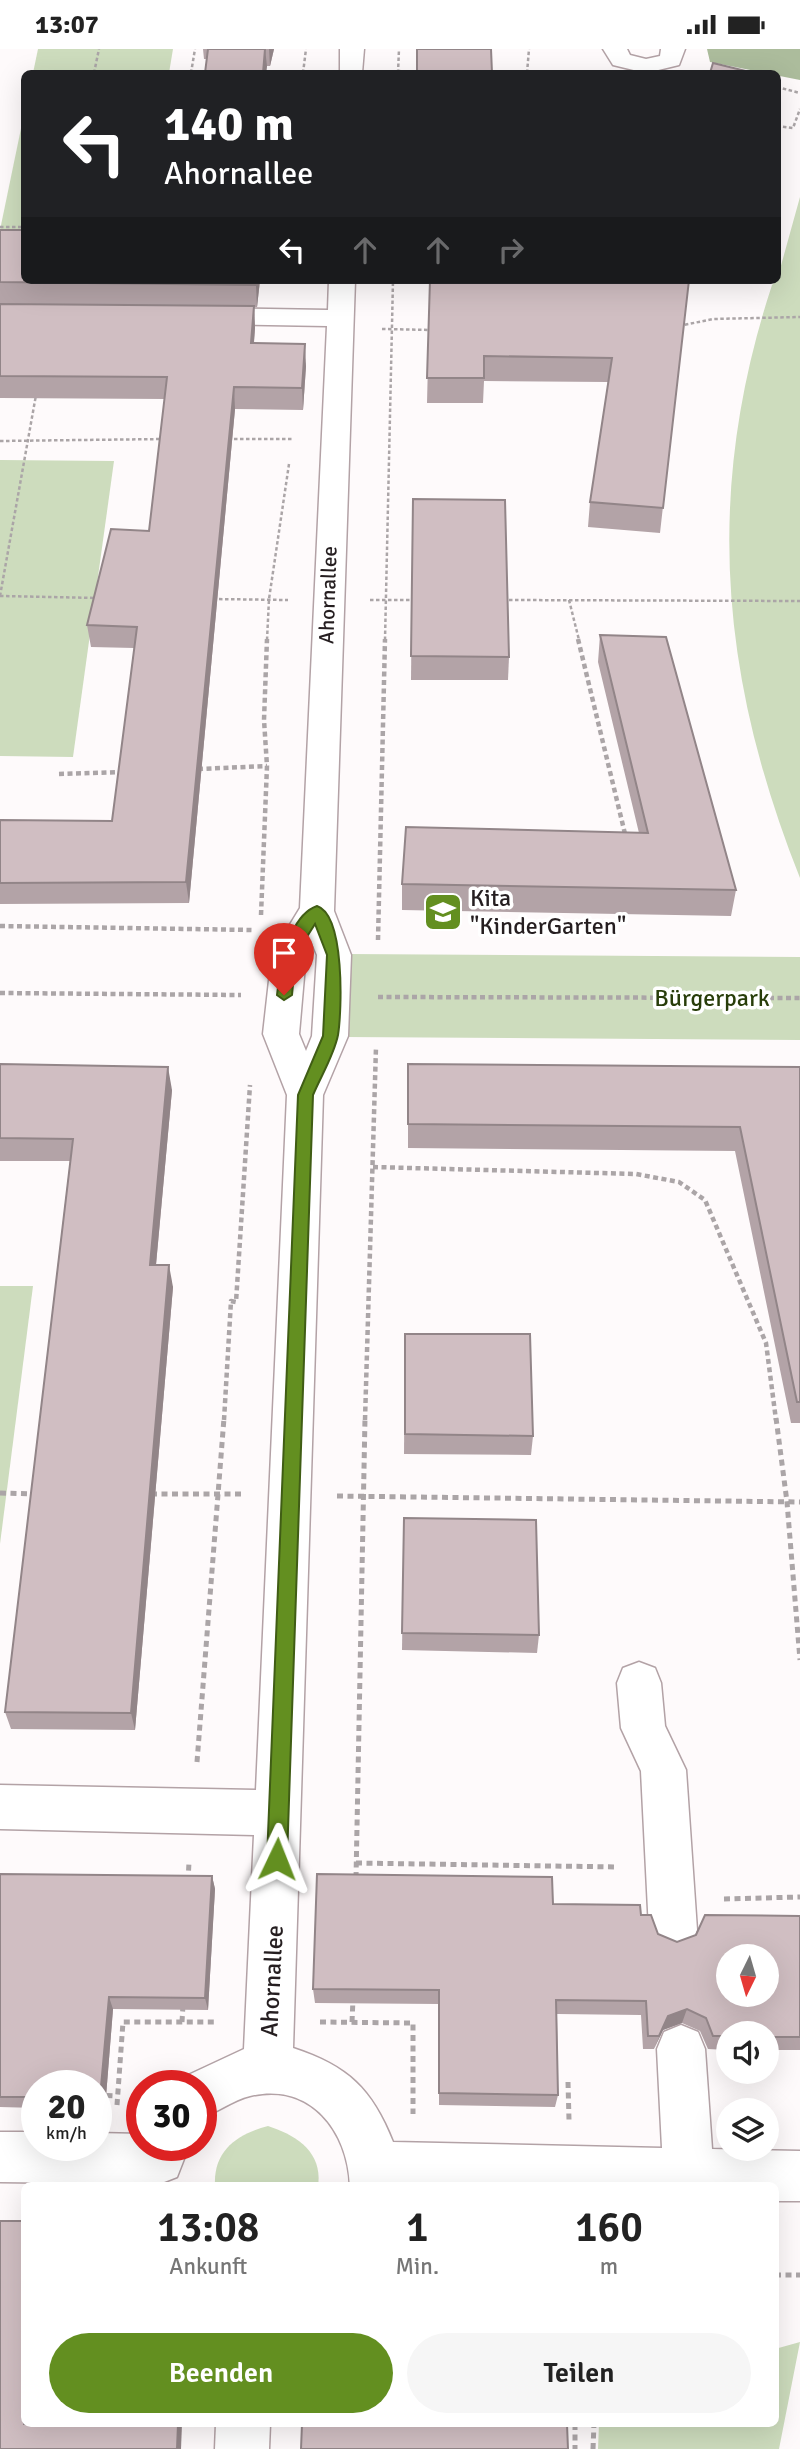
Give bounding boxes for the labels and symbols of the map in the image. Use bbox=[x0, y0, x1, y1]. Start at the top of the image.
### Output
street label: Ahornallee bbox=[313, 546, 343, 644]
place label: Kita "KinderGarten" bbox=[470, 883, 626, 941]
school or university icon: Kita "KinderGarten" bbox=[422, 891, 464, 933]
pin bbox=[254, 923, 314, 995]
park label: Bürgerpark bbox=[654, 983, 770, 1013]
position arrow bbox=[240, 1822, 314, 1896]
street label: Ahornallee bbox=[254, 1924, 290, 2038]
north arrow bbox=[716, 1944, 779, 2007]
speed limit sign: 30 bbox=[126, 2070, 217, 2161]

